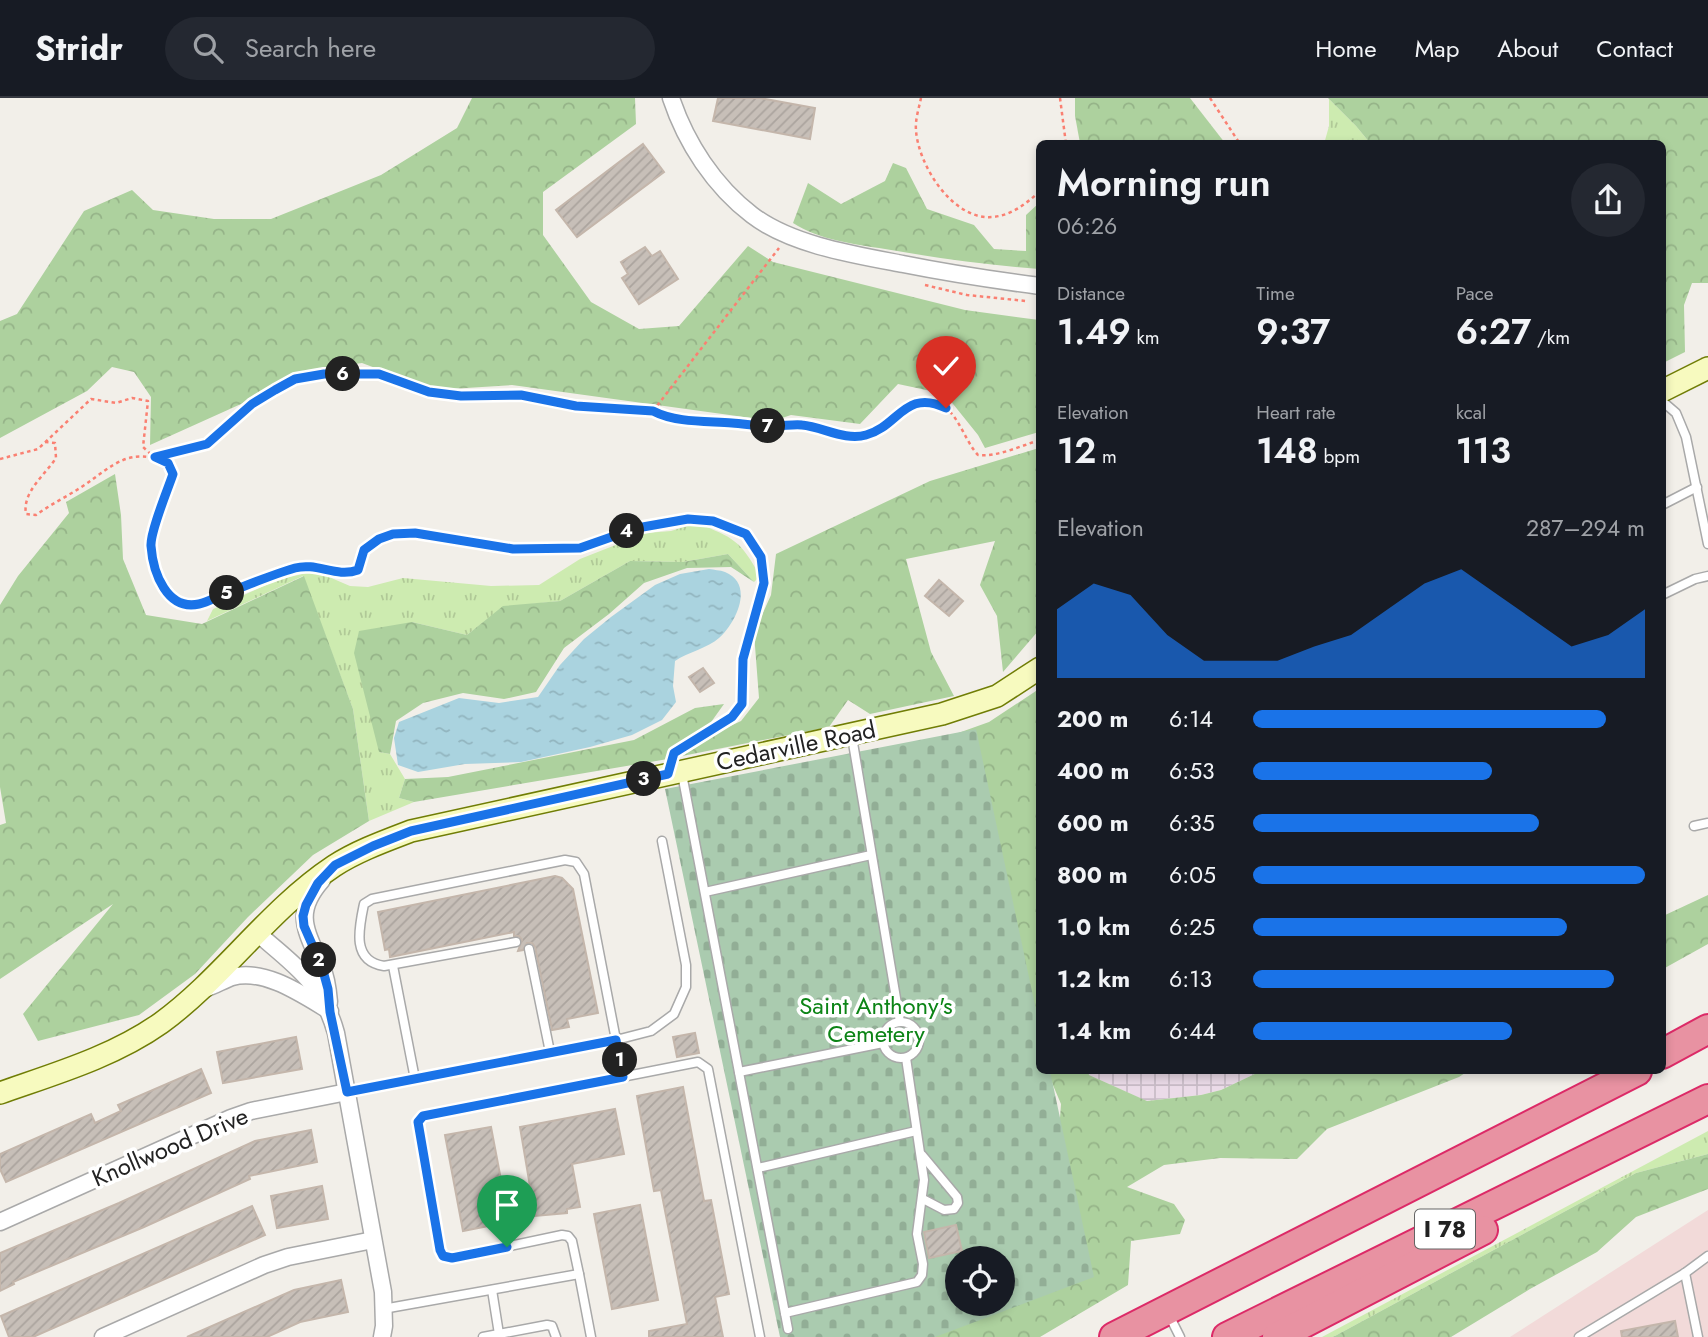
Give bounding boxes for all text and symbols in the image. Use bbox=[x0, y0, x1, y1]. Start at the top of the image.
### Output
search box bbox=[165, 17, 655, 80]
text: Stridr bbox=[35, 25, 123, 72]
icon: search bbox=[189, 29, 227, 67]
text: Search here bbox=[245, 29, 376, 67]
text: Home bbox=[1315, 31, 1377, 66]
text: Map bbox=[1415, 31, 1459, 66]
text: About bbox=[1497, 31, 1558, 66]
text: Contact bbox=[1596, 31, 1673, 66]
text: Morning run bbox=[1057, 155, 1271, 210]
button: share bbox=[1571, 163, 1645, 237]
text: 06:26 bbox=[1057, 209, 1117, 243]
text: Distance bbox=[1057, 280, 1125, 307]
text: Time bbox=[1256, 280, 1295, 307]
text: Pace bbox=[1456, 280, 1494, 307]
text: 1.49 bbox=[1057, 307, 1131, 357]
text: 9:37 bbox=[1256, 307, 1330, 357]
text: 6:27 bbox=[1456, 307, 1531, 357]
text: km bbox=[1131, 324, 1160, 351]
text: /km bbox=[1531, 324, 1570, 351]
pin bbox=[916, 336, 976, 408]
icon: check bbox=[927, 347, 965, 385]
pin: 6 bbox=[326, 356, 360, 392]
text: 6 bbox=[336, 360, 349, 387]
text: Elevation bbox=[1057, 399, 1129, 426]
text: Heart rate bbox=[1256, 399, 1336, 426]
text: kcal bbox=[1456, 399, 1486, 426]
pin: 7 bbox=[750, 408, 786, 444]
text: 7 bbox=[762, 412, 773, 439]
text: 12 bbox=[1057, 426, 1096, 476]
text: 148 bbox=[1256, 426, 1318, 476]
text: 113 bbox=[1456, 426, 1511, 476]
text: m bbox=[1096, 443, 1117, 470]
text: bpm bbox=[1318, 443, 1360, 470]
text: Elevation bbox=[1057, 511, 1144, 545]
text: 287–294 m bbox=[1526, 511, 1645, 545]
pin: 4 bbox=[610, 514, 644, 548]
text: 4 bbox=[620, 517, 633, 544]
pin: 5 bbox=[210, 575, 244, 610]
text: 5 bbox=[220, 579, 233, 606]
text: 200 m bbox=[1057, 702, 1128, 736]
text: 6:14 bbox=[1169, 702, 1213, 736]
street label: Cedarville Road bbox=[713, 712, 879, 779]
text: 400 m bbox=[1057, 754, 1129, 788]
text: 6:53 bbox=[1169, 754, 1215, 788]
pin: 3 bbox=[626, 762, 662, 796]
text: 3 bbox=[638, 765, 649, 792]
text: 600 m bbox=[1057, 806, 1129, 840]
text: 6:35 bbox=[1169, 806, 1215, 840]
text: 800 m bbox=[1057, 858, 1128, 892]
text: 6:05 bbox=[1169, 858, 1216, 892]
text: 1.0 km bbox=[1057, 910, 1130, 944]
text: 6:25 bbox=[1169, 910, 1215, 944]
pin: 2 bbox=[302, 942, 336, 978]
text: 2 bbox=[312, 946, 325, 973]
text: 1.2 km bbox=[1057, 962, 1130, 996]
text: 6:13 bbox=[1169, 962, 1212, 996]
park label: Saint Anthony's Cemetery bbox=[799, 988, 953, 1051]
text: 1.4 km bbox=[1057, 1014, 1131, 1048]
text: 6:44 bbox=[1169, 1014, 1216, 1048]
pin: 1 bbox=[602, 1042, 638, 1077]
text: 1 bbox=[615, 1046, 624, 1073]
street label: Knollwood Drive bbox=[86, 1098, 253, 1195]
pin bbox=[477, 1175, 537, 1247]
icon: arrive bbox=[488, 1186, 526, 1224]
road number: I 78 bbox=[1415, 1210, 1475, 1248]
map controls bbox=[945, 1246, 1015, 1316]
button: locate bbox=[945, 1246, 1015, 1316]

